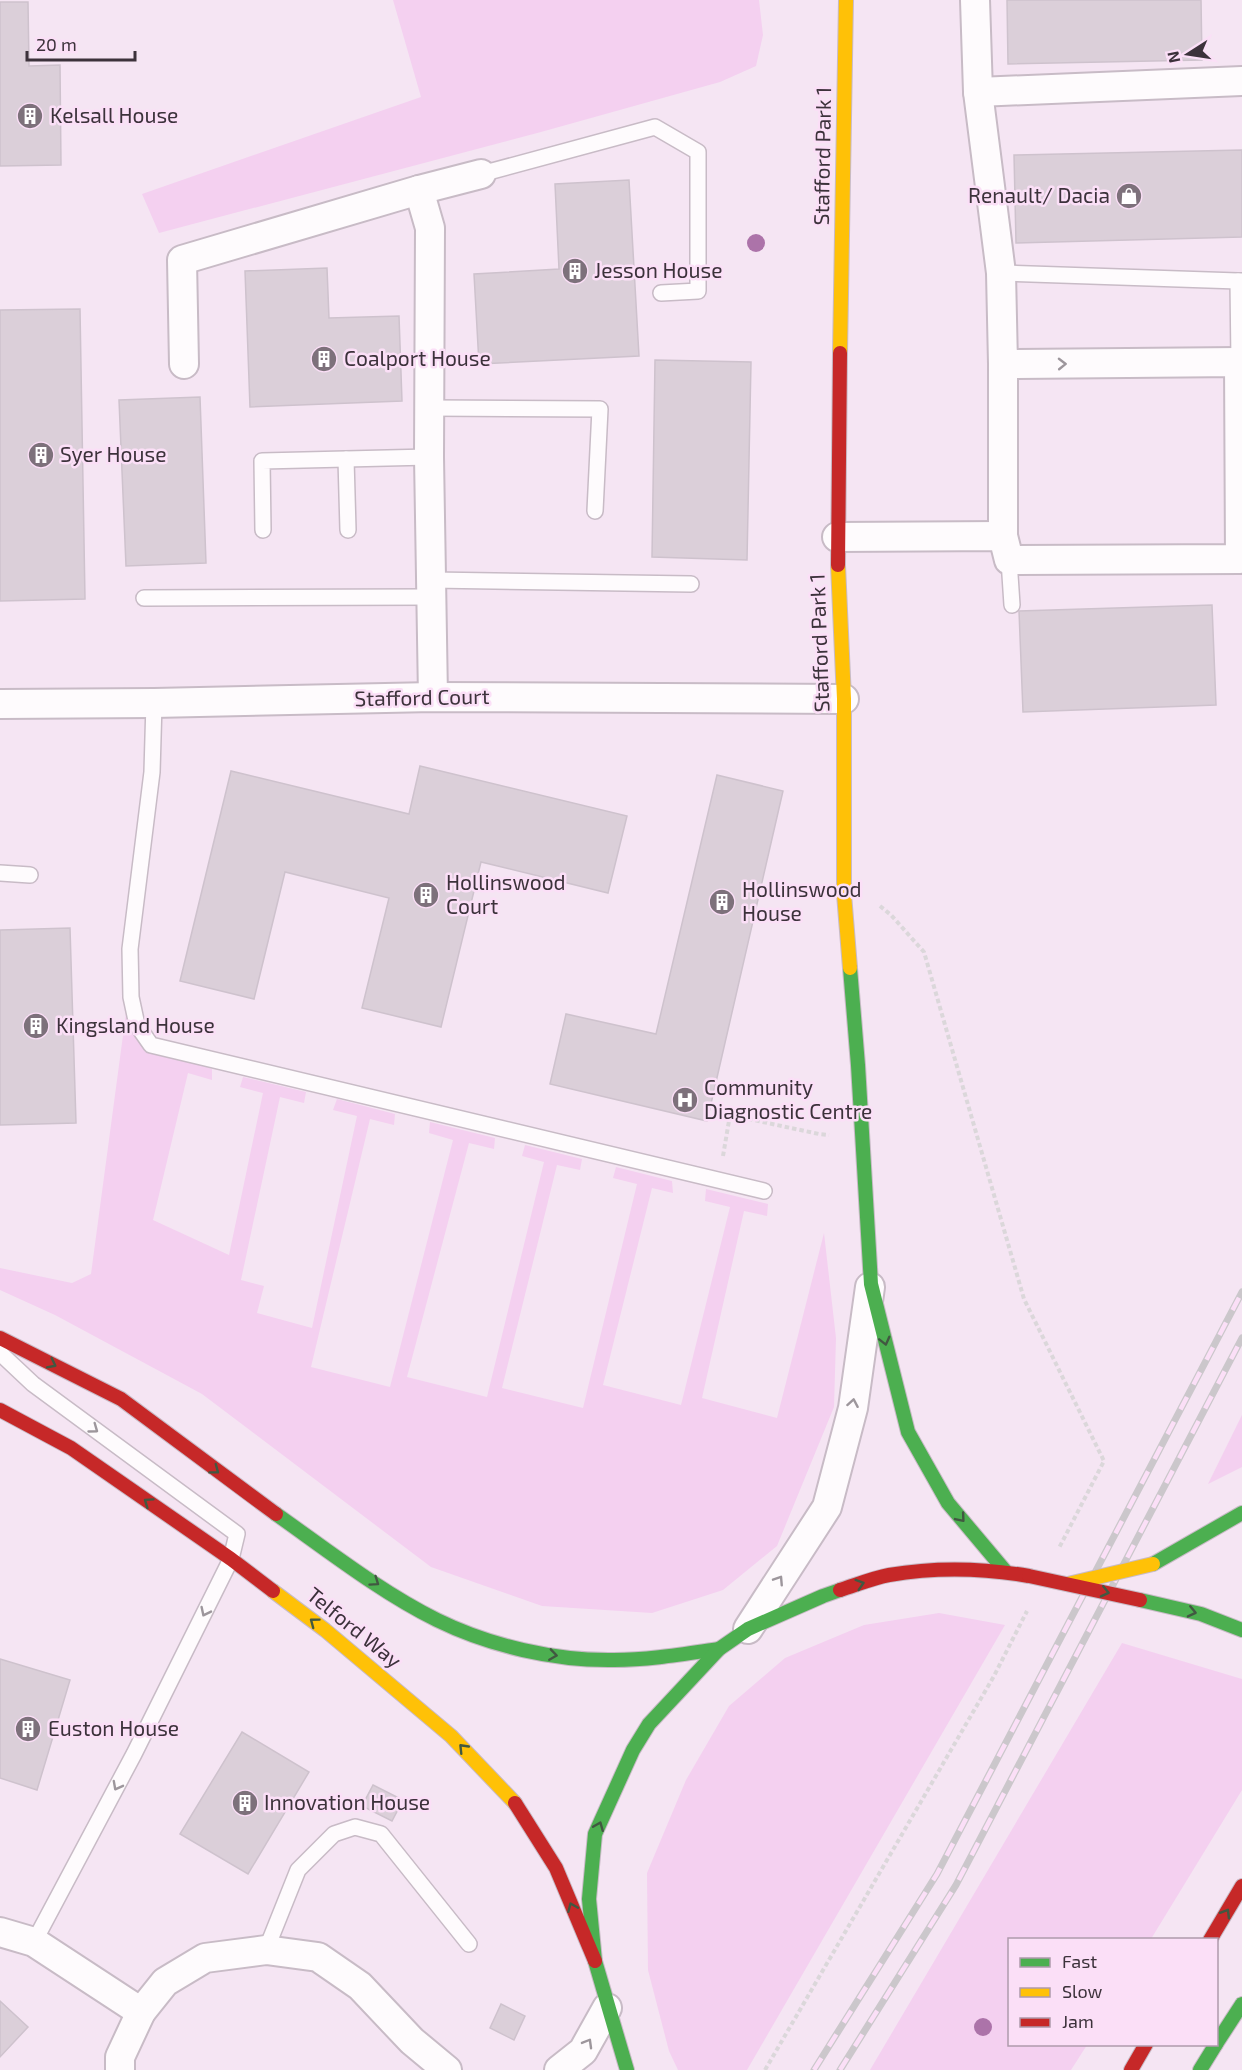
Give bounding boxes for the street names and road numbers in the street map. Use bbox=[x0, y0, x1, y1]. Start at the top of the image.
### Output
street label: Stafford Park 1 bbox=[808, 86, 835, 225]
street label: Stafford Park 1 bbox=[804, 573, 833, 713]
street label: Stafford Court bbox=[354, 683, 490, 710]
street label: Telford Way bbox=[303, 1581, 407, 1672]

